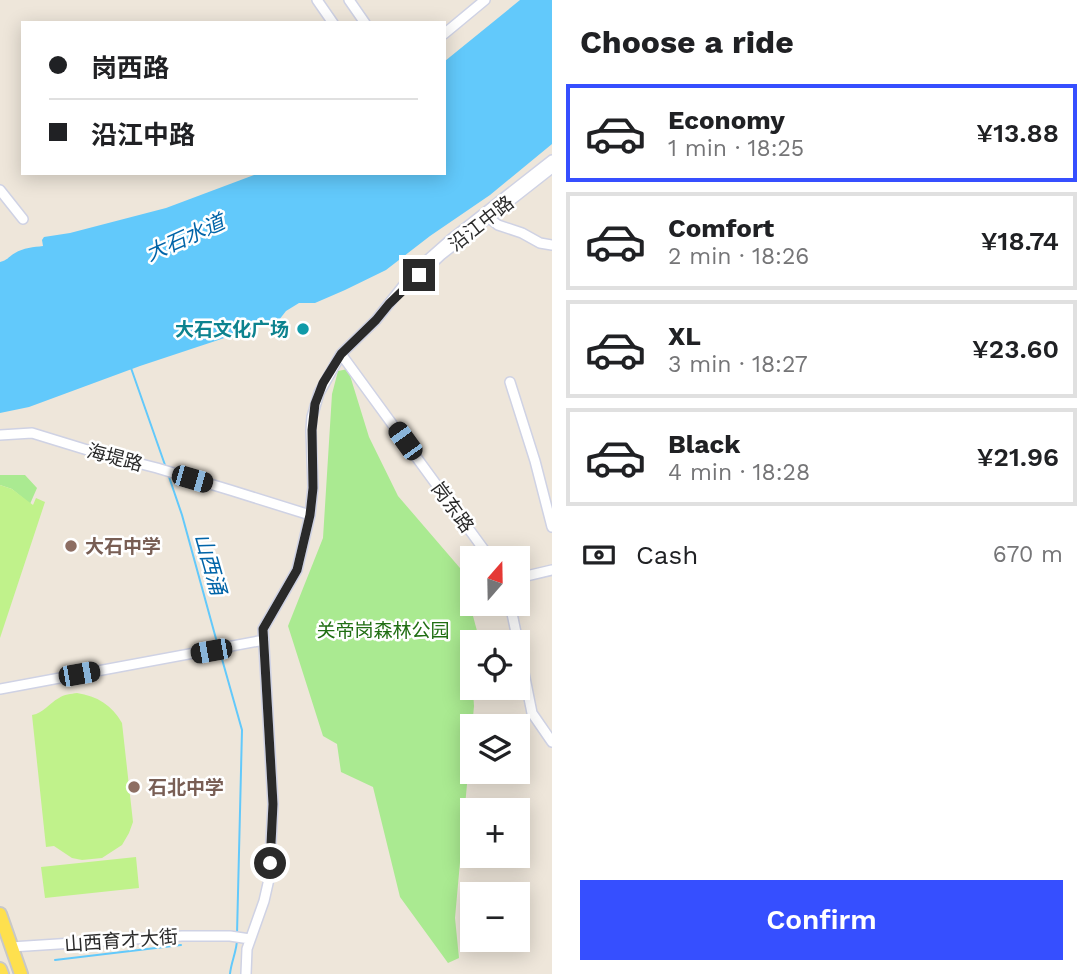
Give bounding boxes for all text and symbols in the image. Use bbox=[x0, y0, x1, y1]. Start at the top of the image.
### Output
text: Choose a ride bbox=[580, 23, 794, 61]
text: 岗西路 bbox=[91, 53, 169, 83]
icon: car bbox=[584, 102, 647, 165]
text: Economy bbox=[668, 105, 785, 135]
text: ¥13.88 bbox=[976, 118, 1059, 148]
text: 沿江中路 bbox=[91, 120, 195, 150]
text: 1 min · 18:25 bbox=[668, 135, 804, 162]
street label: 沿江中路 bbox=[444, 191, 518, 256]
water label: 大石水道 bbox=[141, 208, 231, 266]
icon: car bbox=[584, 210, 647, 273]
text: Comfort bbox=[668, 213, 774, 243]
text: ¥18.74 bbox=[981, 226, 1059, 256]
text: 2 min · 18:26 bbox=[668, 243, 809, 270]
route end bbox=[403, 259, 435, 291]
place label: 大石文化广场 bbox=[175, 318, 289, 341]
icon: car bbox=[584, 318, 647, 381]
marker: 大石文化广场 bbox=[295, 321, 311, 337]
text: XL bbox=[668, 321, 701, 351]
text: ¥23.60 bbox=[972, 334, 1059, 364]
text: 3 min · 18:27 bbox=[668, 351, 808, 378]
car bbox=[385, 418, 426, 464]
icon: car bbox=[584, 426, 647, 489]
text: Black bbox=[668, 429, 740, 459]
street label: 海堤路 bbox=[84, 439, 145, 476]
text: ¥21.96 bbox=[977, 442, 1059, 472]
text: 4 min · 18:28 bbox=[668, 459, 810, 486]
car bbox=[169, 463, 216, 495]
street label: 岗东路 bbox=[427, 477, 479, 537]
water label: 山西涌 bbox=[190, 530, 232, 600]
place label: 大石中学 bbox=[85, 535, 161, 558]
icon: cash bbox=[580, 536, 618, 574]
marker: 大石中学 bbox=[63, 538, 79, 554]
text: Cash bbox=[636, 540, 698, 570]
text: 670 m bbox=[993, 541, 1063, 568]
north arrow bbox=[460, 546, 530, 616]
map controls bbox=[460, 546, 530, 952]
park label: 关帝岗森林公园 bbox=[316, 619, 450, 642]
button: locate bbox=[460, 630, 530, 700]
car bbox=[189, 637, 234, 665]
car bbox=[57, 660, 102, 688]
button: layers bbox=[460, 714, 530, 784]
place label: 石北中学 bbox=[148, 776, 224, 799]
marker: 石北中学 bbox=[126, 779, 142, 795]
button: + bbox=[460, 798, 530, 868]
route start bbox=[254, 847, 286, 879]
button: Confirm bbox=[580, 880, 1063, 960]
button: − bbox=[460, 882, 530, 952]
street label: 山西育才大街 bbox=[63, 925, 179, 956]

